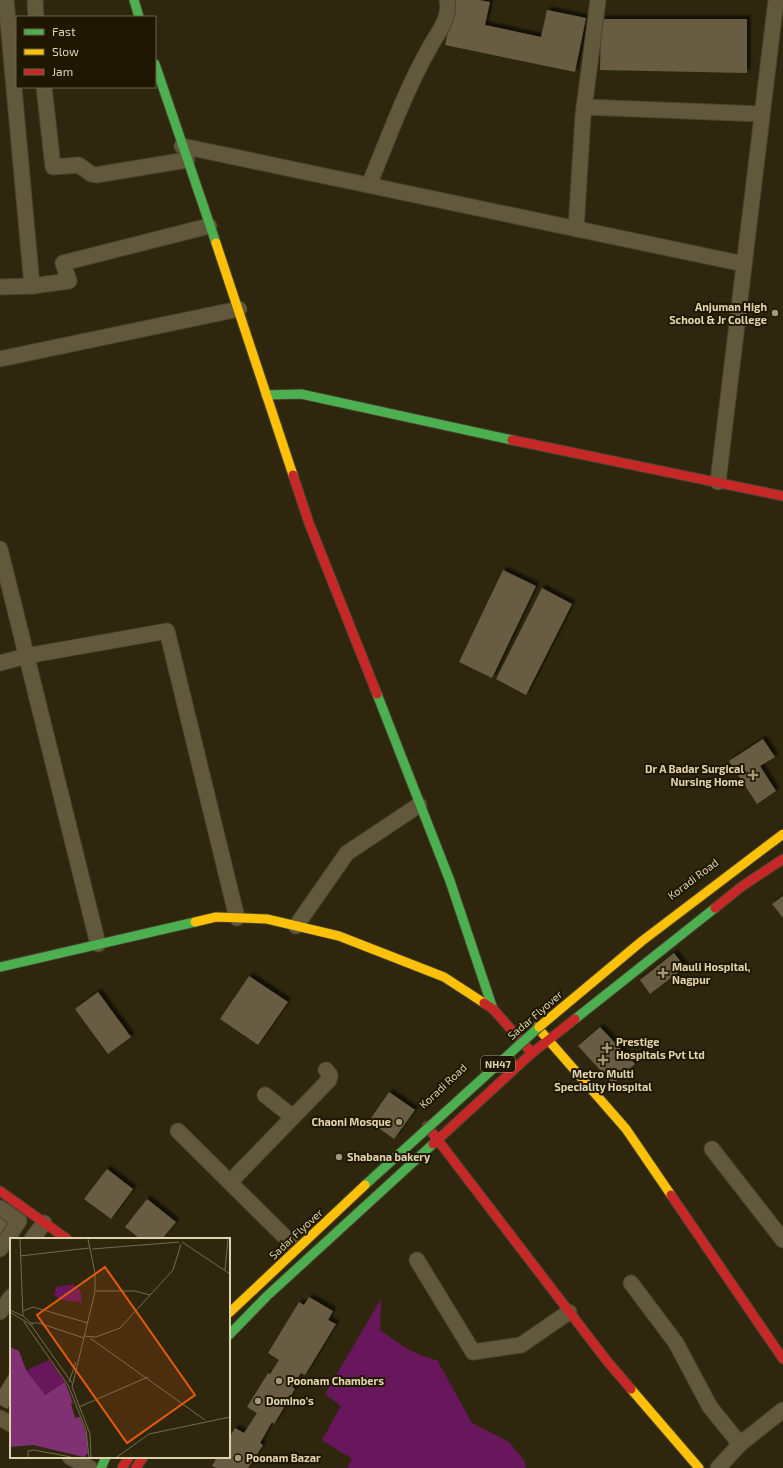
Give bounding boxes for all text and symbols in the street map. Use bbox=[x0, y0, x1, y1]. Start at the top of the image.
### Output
legend bbox=[16, 16, 156, 88]
text: Fast bbox=[52, 24, 76, 38]
text: Slow bbox=[52, 44, 79, 58]
text: Jam bbox=[52, 64, 73, 78]
place label: Anjuman High School & Jr College bbox=[669, 300, 767, 326]
marker: Anjuman High School & Jr College bbox=[770, 308, 780, 318]
place label: Dr A Badar Surgical Nursing Home bbox=[645, 762, 744, 788]
marker: Dr A Badar Surgical Nursing Home bbox=[747, 769, 759, 781]
street label: Koradi Road bbox=[665, 855, 721, 902]
place label: Mauli Hospital, Nagpur bbox=[672, 960, 751, 986]
marker: Mauli Hospital, Nagpur bbox=[657, 967, 669, 979]
street label: Sadar Flyover bbox=[505, 987, 565, 1042]
place label: Prestige Hospitals Pvt Ltd bbox=[616, 1035, 705, 1061]
marker: Prestige Hospitals Pvt Ltd bbox=[601, 1042, 613, 1054]
marker: Metro Multi Speciality Hospital bbox=[597, 1054, 609, 1066]
road number: NH47 bbox=[481, 1056, 515, 1072]
street label: Koradi Road bbox=[416, 1060, 469, 1111]
place label: Metro Multi Speciality Hospital bbox=[554, 1067, 652, 1094]
place label: Chaoni Mosque bbox=[311, 1115, 391, 1128]
marker: Chaoni Mosque bbox=[394, 1117, 404, 1127]
place label: Shabana bakery bbox=[347, 1150, 431, 1164]
marker: Shabana bakery bbox=[334, 1152, 344, 1162]
street label: Sadar Flyover bbox=[266, 1205, 325, 1262]
inset map bbox=[10, 1238, 230, 1458]
place label: Poonam Chambers bbox=[287, 1374, 384, 1387]
marker: Poonam Chambers bbox=[274, 1376, 284, 1386]
place label: Domino's bbox=[266, 1394, 314, 1407]
marker: Domino's bbox=[253, 1396, 263, 1406]
place label: Poonam Bazar bbox=[246, 1451, 321, 1464]
marker: Poonam Bazar bbox=[233, 1453, 243, 1463]

